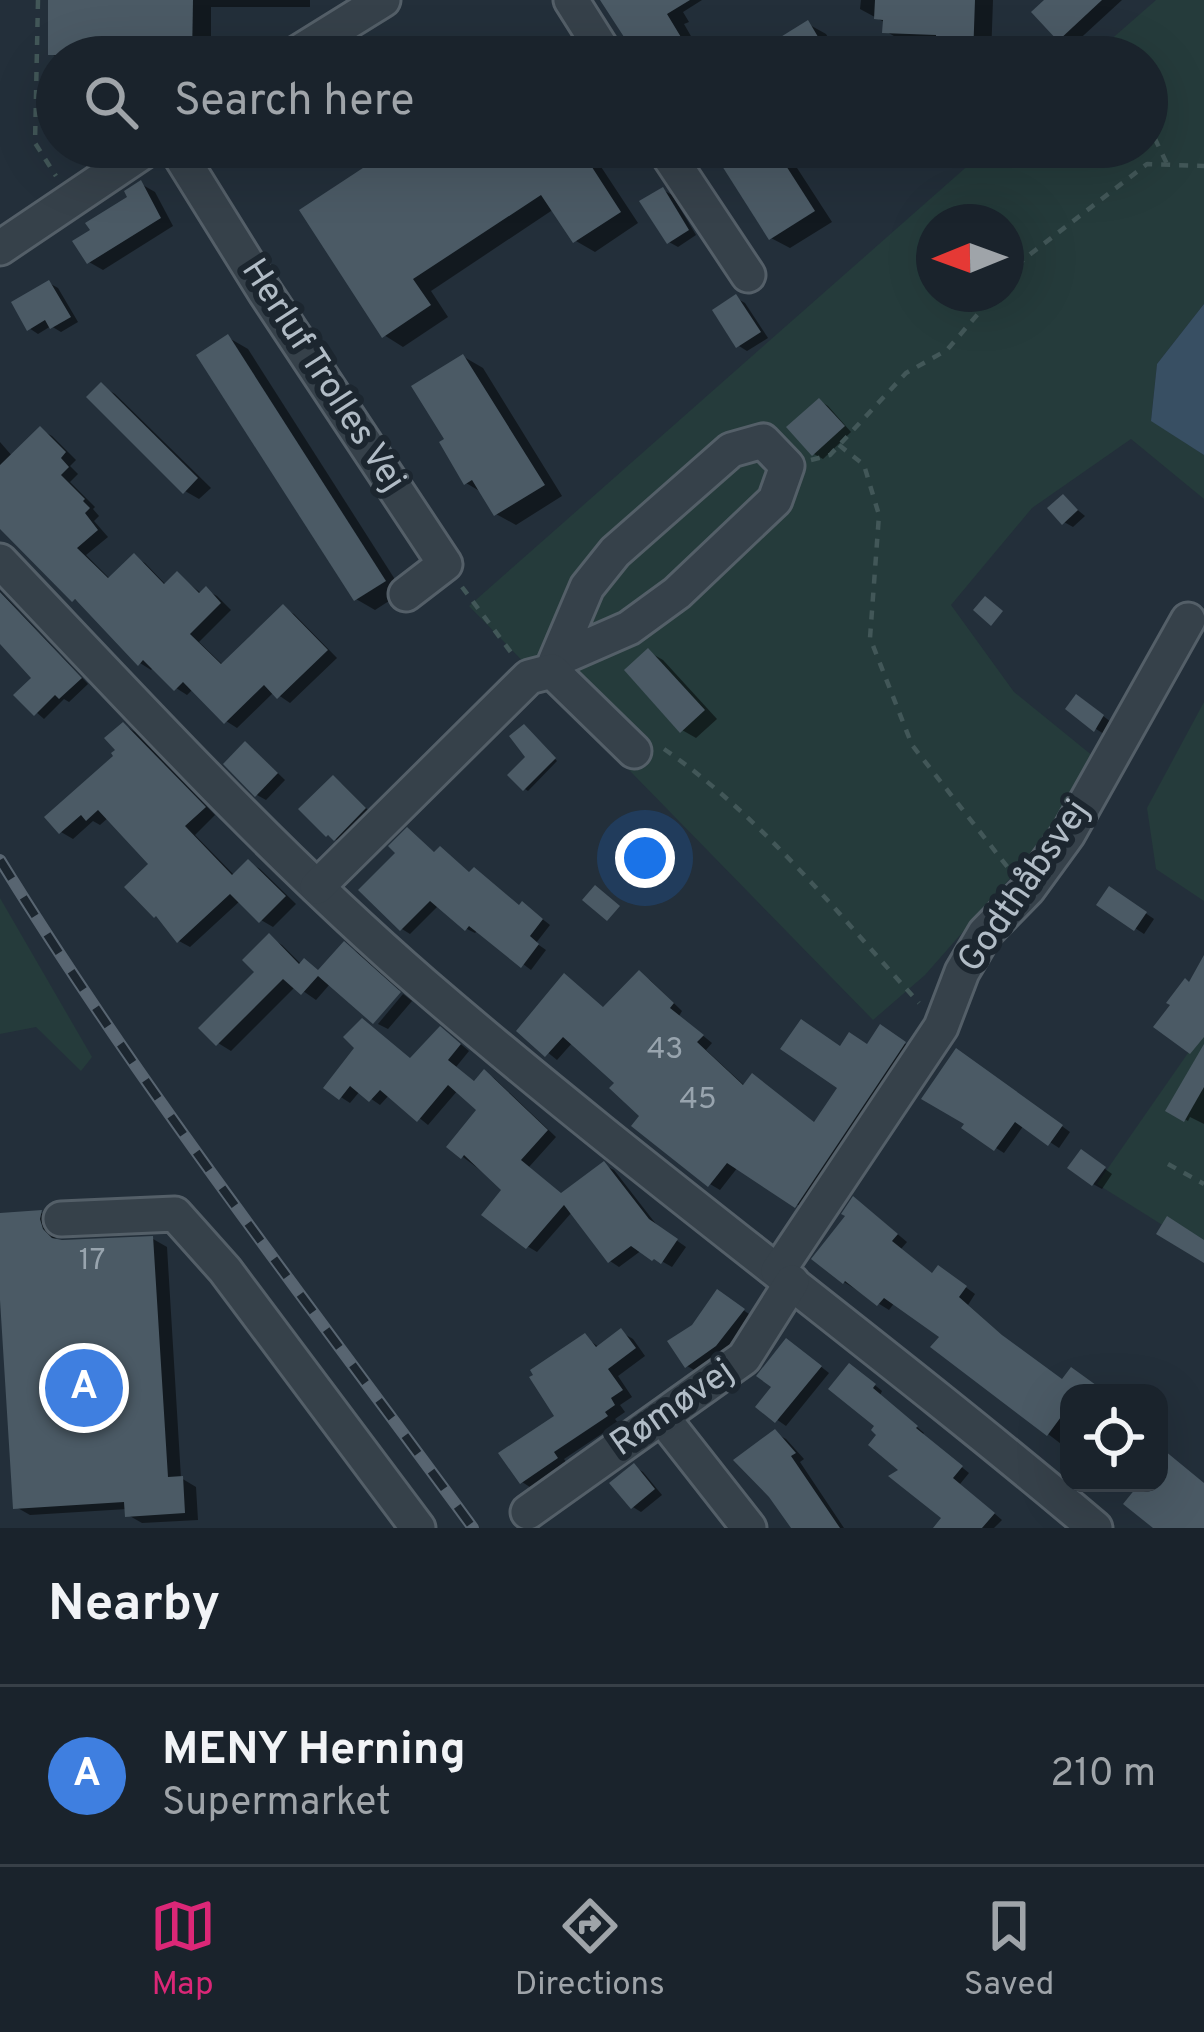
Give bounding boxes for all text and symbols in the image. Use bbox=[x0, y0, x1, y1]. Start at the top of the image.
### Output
search box bbox=[36, 36, 1168, 168]
icon: search bbox=[78, 69, 144, 135]
text: Search here bbox=[174, 74, 414, 131]
north arrow bbox=[916, 204, 1024, 312]
street label: Herluf Trolles Vej bbox=[229, 251, 415, 501]
street label: Godthåbsvej bbox=[949, 792, 1101, 982]
your location bbox=[615, 828, 675, 888]
house number: 43 bbox=[647, 1032, 683, 1069]
house number: 45 bbox=[679, 1082, 717, 1119]
house number: 17 bbox=[79, 1243, 105, 1280]
pin: A bbox=[45, 1343, 123, 1433]
street label: Rømøvej bbox=[602, 1350, 744, 1468]
map controls bbox=[1060, 1384, 1168, 1492]
button: locate bbox=[1060, 1384, 1168, 1492]
text: Nearby bbox=[48, 1574, 220, 1639]
text: MENY Herning bbox=[162, 1723, 466, 1780]
text: A bbox=[73, 1751, 101, 1800]
text: 210 m bbox=[1050, 1751, 1156, 1800]
text: Supermarket bbox=[162, 1780, 391, 1829]
tab: Map bbox=[150, 1893, 216, 2007]
tab: Directions bbox=[515, 1893, 665, 2007]
tab: Saved bbox=[964, 1893, 1054, 2007]

